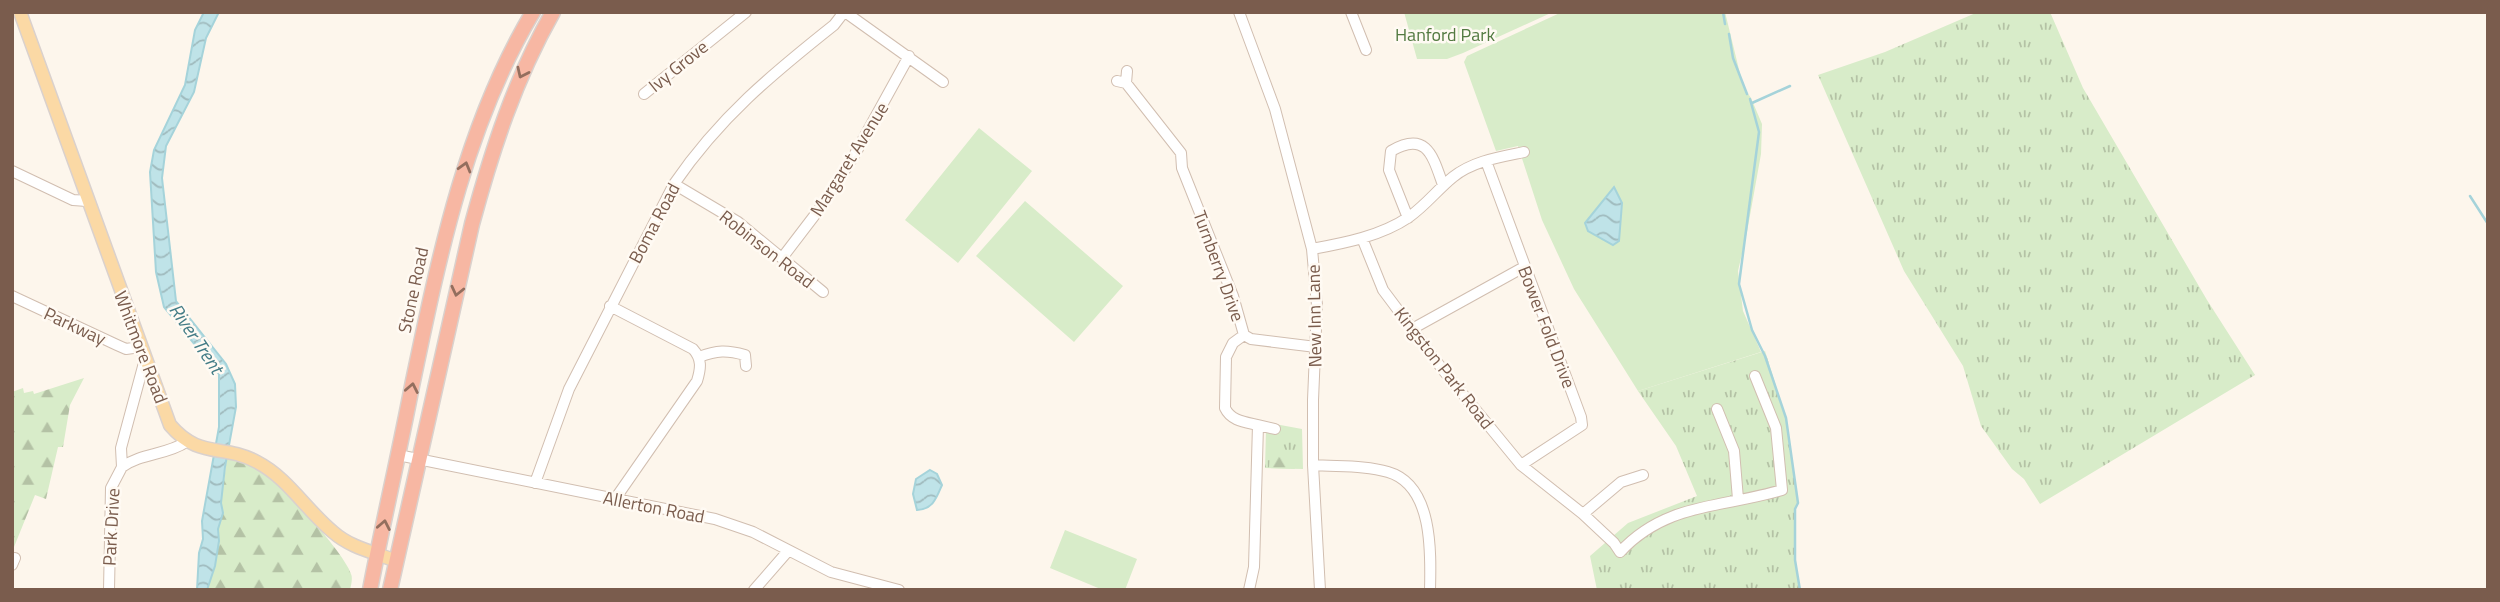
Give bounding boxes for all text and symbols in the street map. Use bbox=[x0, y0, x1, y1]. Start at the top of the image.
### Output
park label: Hanford Park bbox=[1395, 21, 1495, 48]
street label: Ivy Grove bbox=[642, 34, 714, 98]
one-way arrow bbox=[516, 66, 530, 78]
street label: Margaret Avenue bbox=[803, 97, 895, 221]
one-way arrow bbox=[456, 161, 471, 173]
street label: Boma Road bbox=[622, 178, 686, 268]
street label: Robinson Road bbox=[714, 203, 820, 295]
street label: Turnberry Drive bbox=[1186, 207, 1252, 325]
street label: Stone Road bbox=[391, 245, 435, 335]
street label: Bower Fold Drive bbox=[1511, 262, 1583, 392]
street label: New Inn Lane bbox=[1300, 264, 1328, 368]
one-way arrow bbox=[451, 285, 465, 297]
street label: Whitmore Road bbox=[107, 287, 175, 407]
water label: River Trent bbox=[163, 297, 232, 381]
street label: Parkway bbox=[40, 300, 111, 352]
street label: Kingston Park Road bbox=[1388, 301, 1500, 435]
one-way arrow bbox=[404, 382, 419, 394]
street label: Allerton Road bbox=[601, 484, 707, 530]
street label: Park Drive bbox=[95, 487, 127, 567]
one-way arrow bbox=[376, 519, 391, 531]

